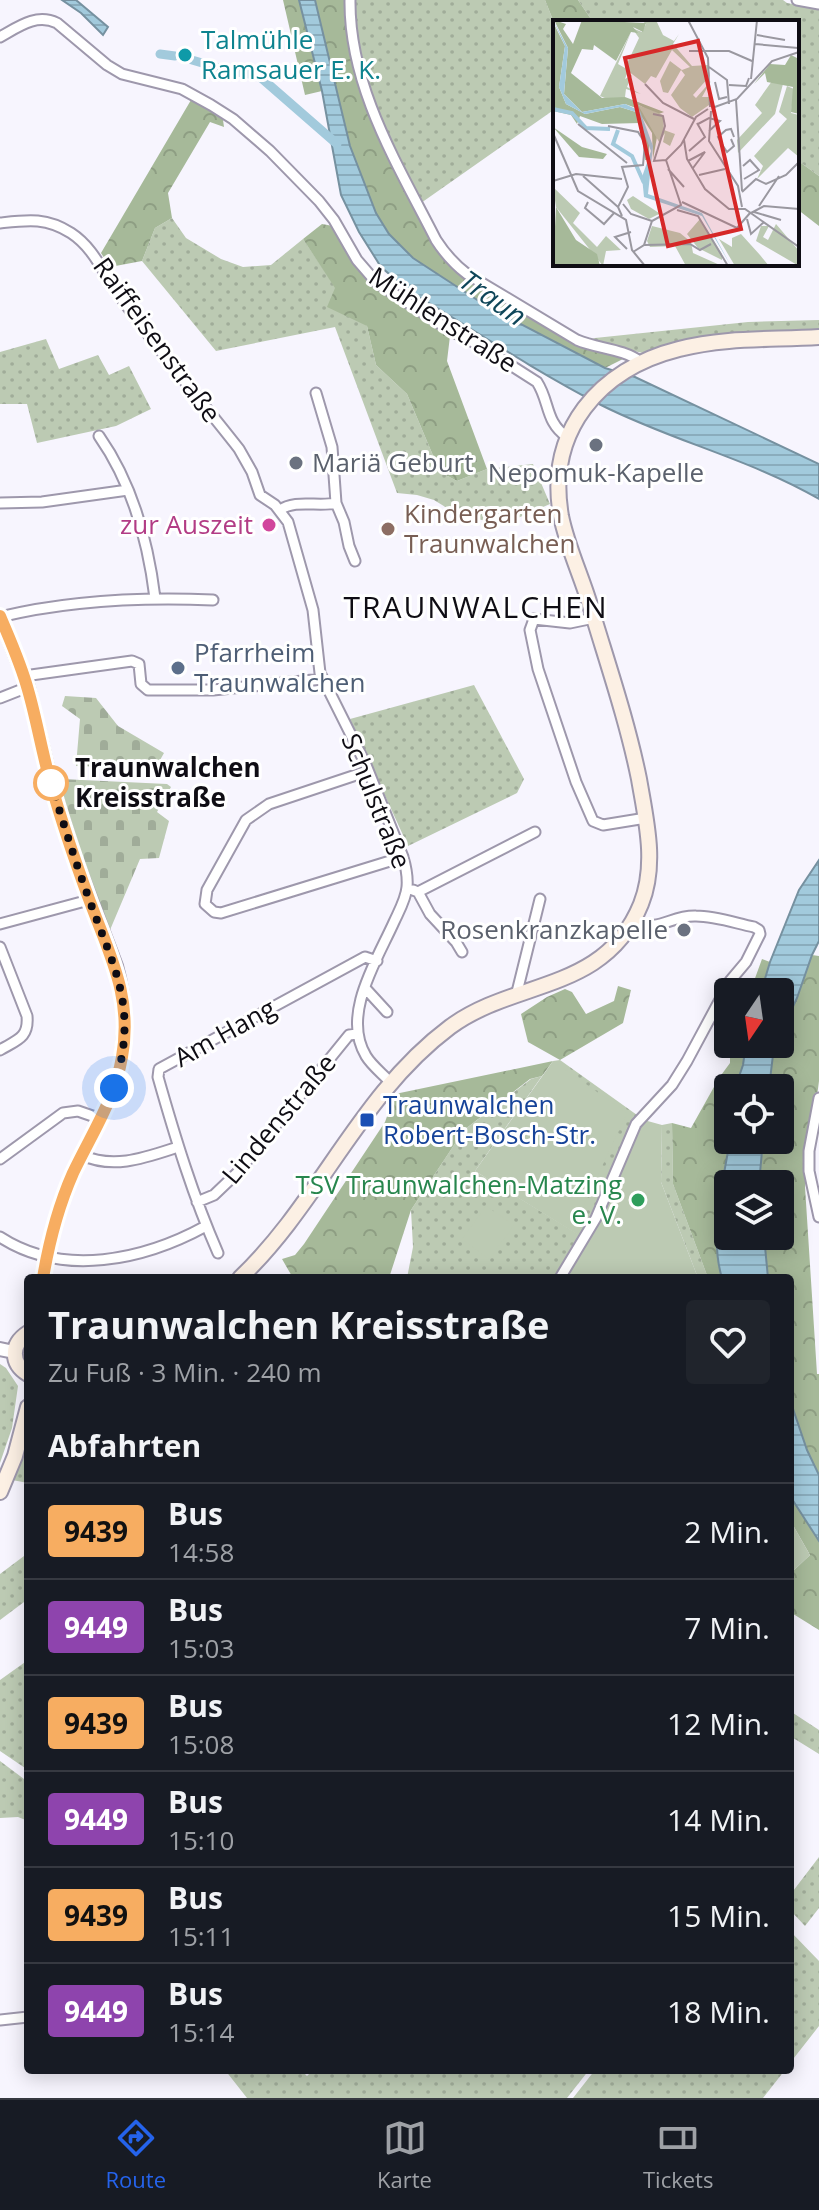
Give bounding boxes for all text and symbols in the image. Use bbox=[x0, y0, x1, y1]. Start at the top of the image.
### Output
inset map bbox=[553, 20, 799, 266]
place label: Talmühle Ramsauer E. K. bbox=[201, 21, 381, 87]
marker: Talmühle Ramsauer E. K. bbox=[176, 46, 194, 64]
street label: Raiffeisenstraße bbox=[86, 249, 230, 429]
street label: Mühlenstraße bbox=[362, 258, 525, 381]
water label: Traun bbox=[453, 261, 534, 334]
marker: Nepomuk-Kapelle bbox=[587, 436, 605, 454]
place label: Mariä Geburt bbox=[312, 444, 473, 480]
marker: Mariä Geburt bbox=[287, 454, 305, 472]
place label: Nepomuk-Kapelle bbox=[488, 454, 704, 490]
place label: Kindergarten Traunwalchen bbox=[404, 495, 575, 561]
place label: zur Auszeit bbox=[120, 506, 253, 542]
marker: zur Auszeit bbox=[260, 516, 278, 534]
marker: Kindergarten Traunwalchen bbox=[379, 520, 397, 538]
district label: TRAUNWALCHEN bbox=[343, 586, 609, 627]
place label: Pfarrheim Traunwalchen bbox=[194, 634, 365, 700]
marker: Pfarrheim Traunwalchen bbox=[169, 659, 187, 677]
street label: Schulstraße bbox=[334, 728, 420, 874]
place label: Traunwalchen Kreisstraße bbox=[75, 749, 261, 815]
marker: Traunwalchen Kreisstraße bbox=[34, 766, 68, 800]
place label: Rosenkranzkapelle bbox=[440, 911, 668, 947]
marker: Rosenkranzkapelle bbox=[675, 921, 693, 939]
north arrow bbox=[714, 978, 794, 1058]
map controls bbox=[714, 978, 794, 1250]
street label: Am Hang bbox=[167, 989, 282, 1075]
street label: Lindenstraße bbox=[213, 1045, 343, 1191]
your location bbox=[94, 1068, 134, 1108]
button: locate bbox=[714, 1074, 794, 1154]
place label: Traunwalchen Robert-Bosch-Str. bbox=[383, 1086, 596, 1152]
marker: Traunwalchen Robert-Bosch-Str. bbox=[358, 1111, 376, 1129]
place label: TSV Traunwalchen-Matzing e. V. bbox=[296, 1166, 622, 1232]
button: layers bbox=[714, 1170, 794, 1250]
marker: TSV Traunwalchen-Matzing e. V. bbox=[629, 1191, 647, 1209]
text: Traunwalchen Kreisstraße bbox=[48, 1298, 550, 1350]
button: heart bbox=[686, 1300, 770, 1384]
text: Zu Fuß · 3 Min. · 240 m bbox=[48, 1354, 322, 1390]
text: Abfahrten bbox=[48, 1425, 201, 1466]
text: Bus bbox=[168, 1493, 223, 1534]
text: 2 Min. bbox=[684, 1511, 770, 1552]
text: 9439 bbox=[64, 1512, 128, 1550]
text: 14:58 bbox=[168, 1534, 234, 1570]
text: Bus bbox=[168, 1589, 223, 1630]
text: 7 Min. bbox=[684, 1607, 770, 1648]
text: 9449 bbox=[64, 1608, 128, 1646]
text: 15:03 bbox=[168, 1630, 234, 1666]
text: Bus bbox=[168, 1685, 223, 1726]
text: 12 Min. bbox=[667, 1703, 770, 1744]
text: 9439 bbox=[64, 1704, 128, 1742]
text: 15:08 bbox=[168, 1726, 234, 1762]
text: Bus bbox=[168, 1781, 223, 1822]
text: 14 Min. bbox=[667, 1799, 770, 1840]
text: 9449 bbox=[64, 1800, 128, 1838]
text: 15:10 bbox=[168, 1822, 234, 1858]
text: Bus bbox=[168, 1877, 223, 1918]
text: 15 Min. bbox=[667, 1895, 770, 1936]
text: 9439 bbox=[64, 1896, 128, 1934]
text: 15:11 bbox=[168, 1918, 234, 1954]
text: Bus bbox=[168, 1973, 223, 2014]
text: 18 Min. bbox=[667, 1991, 770, 2032]
text: 9449 bbox=[64, 1992, 128, 2030]
text: 15:14 bbox=[168, 2014, 234, 2050]
tab: Route bbox=[106, 2116, 166, 2194]
tab: Karte bbox=[377, 2116, 432, 2194]
tab: Tickets bbox=[643, 2116, 713, 2194]

